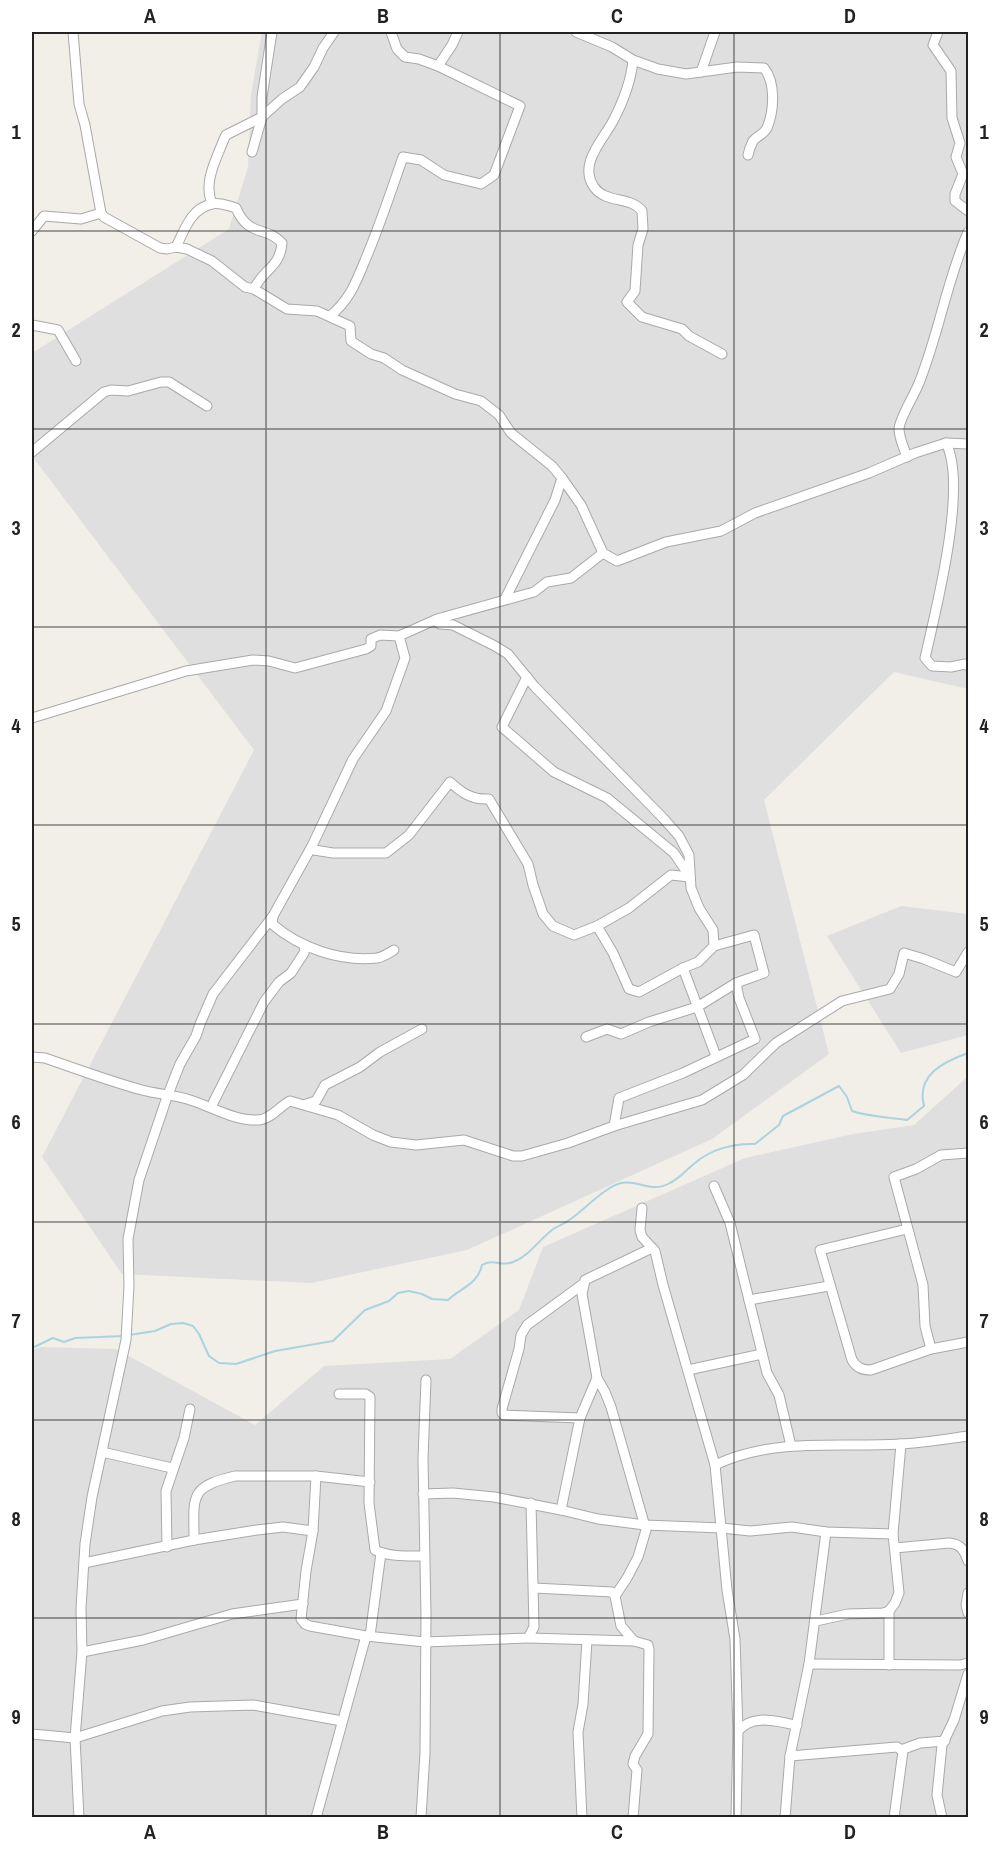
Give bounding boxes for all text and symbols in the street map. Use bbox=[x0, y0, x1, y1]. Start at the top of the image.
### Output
text: A bbox=[144, 2, 156, 29]
text: B bbox=[377, 2, 389, 29]
text: C bbox=[611, 2, 623, 29]
text: D bbox=[844, 2, 856, 29]
text: 1 bbox=[11, 118, 21, 145]
text: 1 bbox=[979, 118, 989, 145]
text: 2 bbox=[11, 316, 21, 343]
text: 2 bbox=[979, 316, 989, 343]
text: 3 bbox=[11, 514, 21, 541]
text: 3 bbox=[979, 514, 989, 541]
text: 4 bbox=[11, 712, 21, 739]
text: 4 bbox=[979, 712, 989, 739]
text: 5 bbox=[11, 910, 21, 937]
text: 5 bbox=[979, 910, 989, 937]
text: 6 bbox=[11, 1108, 21, 1135]
text: 6 bbox=[979, 1108, 989, 1135]
text: 7 bbox=[11, 1307, 21, 1334]
text: 7 bbox=[979, 1307, 989, 1334]
text: 8 bbox=[11, 1505, 21, 1532]
text: 8 bbox=[979, 1505, 989, 1532]
text: 9 bbox=[11, 1703, 21, 1730]
text: 9 bbox=[979, 1703, 989, 1730]
text: A bbox=[144, 1818, 156, 1845]
text: B bbox=[377, 1818, 389, 1845]
text: C bbox=[611, 1818, 623, 1845]
text: D bbox=[844, 1818, 856, 1845]

